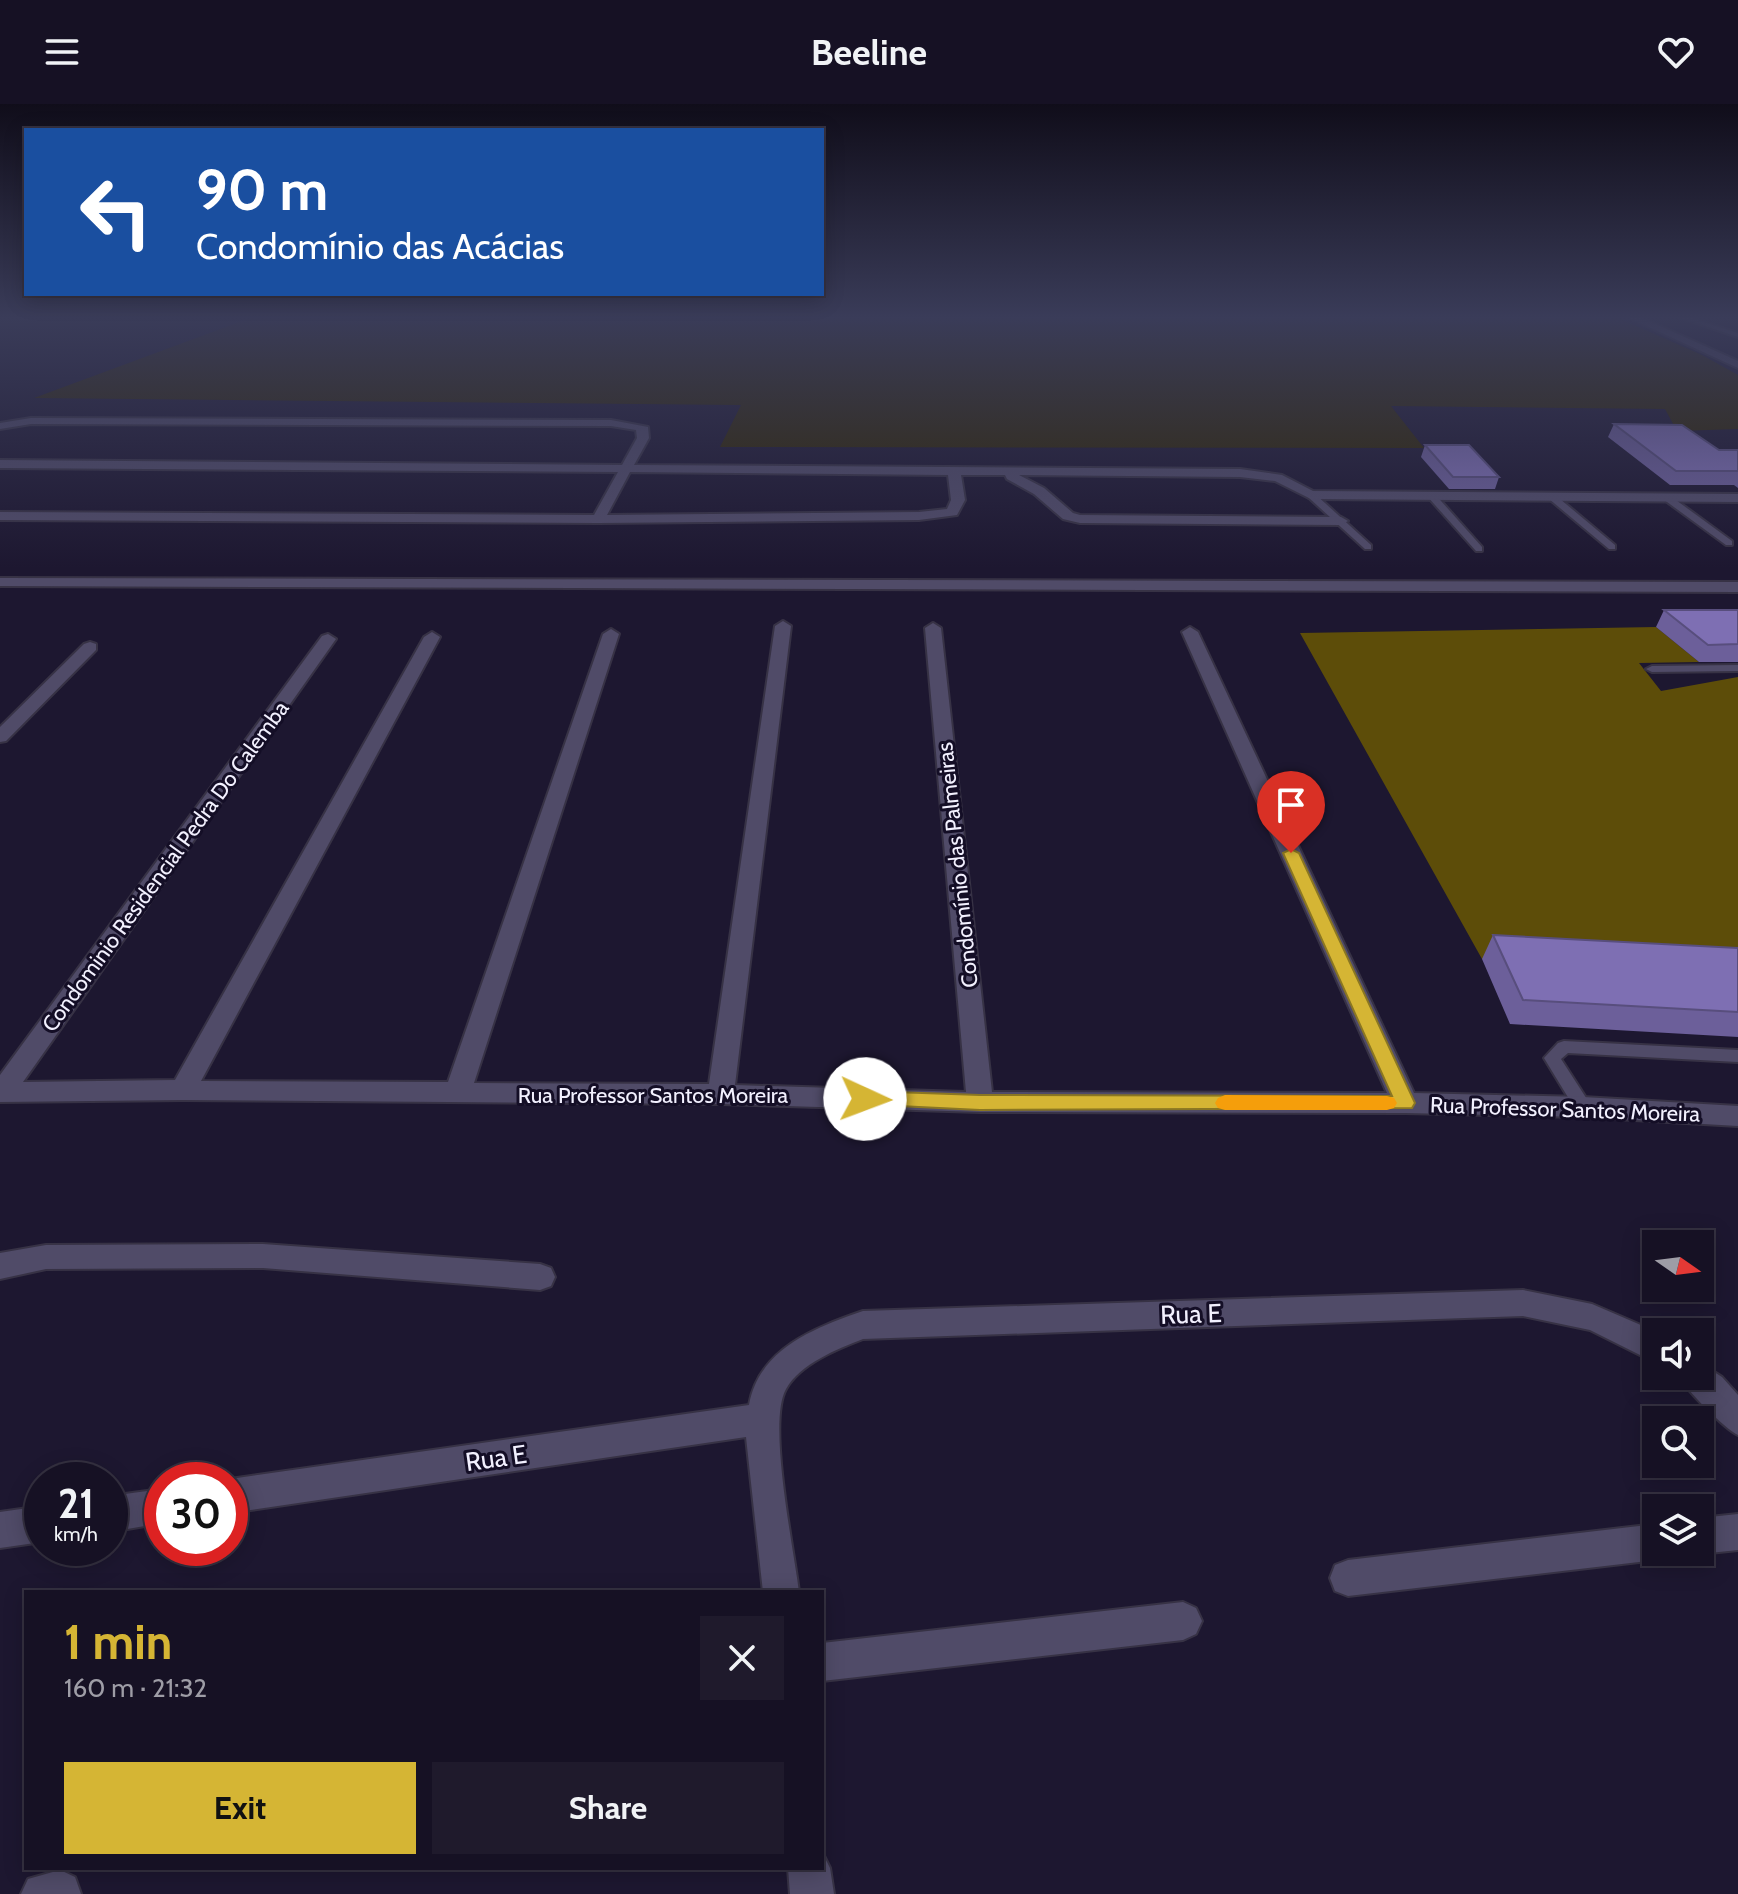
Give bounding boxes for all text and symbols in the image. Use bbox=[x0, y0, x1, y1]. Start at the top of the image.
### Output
icon: menu bbox=[40, 30, 84, 74]
text: Beeline bbox=[811, 30, 927, 74]
icon: heart bbox=[1654, 30, 1698, 74]
text: 90 m bbox=[196, 156, 328, 224]
icon: left bbox=[64, 160, 168, 264]
text: Condomínio das Acácias bbox=[196, 224, 564, 268]
street label: Condominio Residencial Pedra Do Calemba bbox=[36, 695, 295, 1037]
street label: Condomínio das Palmeiras bbox=[931, 741, 984, 989]
pin bbox=[1257, 771, 1325, 853]
icon: arrive bbox=[1269, 783, 1313, 827]
position arrow bbox=[823, 1057, 907, 1141]
street label: Rua Professor Santos Moreira bbox=[518, 1082, 789, 1109]
street label: Rua Professor Santos Moreira bbox=[1429, 1091, 1701, 1128]
north arrow bbox=[1642, 1230, 1714, 1302]
map controls bbox=[1642, 1230, 1714, 1566]
street label: Rua E bbox=[1160, 1297, 1222, 1331]
button: sound bbox=[1642, 1318, 1714, 1390]
button: search bbox=[1642, 1406, 1714, 1478]
street label: Rua E bbox=[463, 1438, 529, 1478]
speed limit sign: 30 bbox=[144, 1462, 248, 1566]
text: 21 bbox=[58, 1479, 94, 1528]
button: layers bbox=[1642, 1494, 1714, 1566]
text: km/h bbox=[54, 1522, 98, 1546]
text: 1 min bbox=[64, 1613, 172, 1671]
button: close bbox=[700, 1616, 784, 1700]
text: 160 m · 21:32 bbox=[64, 1672, 207, 1704]
button: Exit bbox=[64, 1762, 416, 1854]
button: Share bbox=[432, 1762, 784, 1854]

